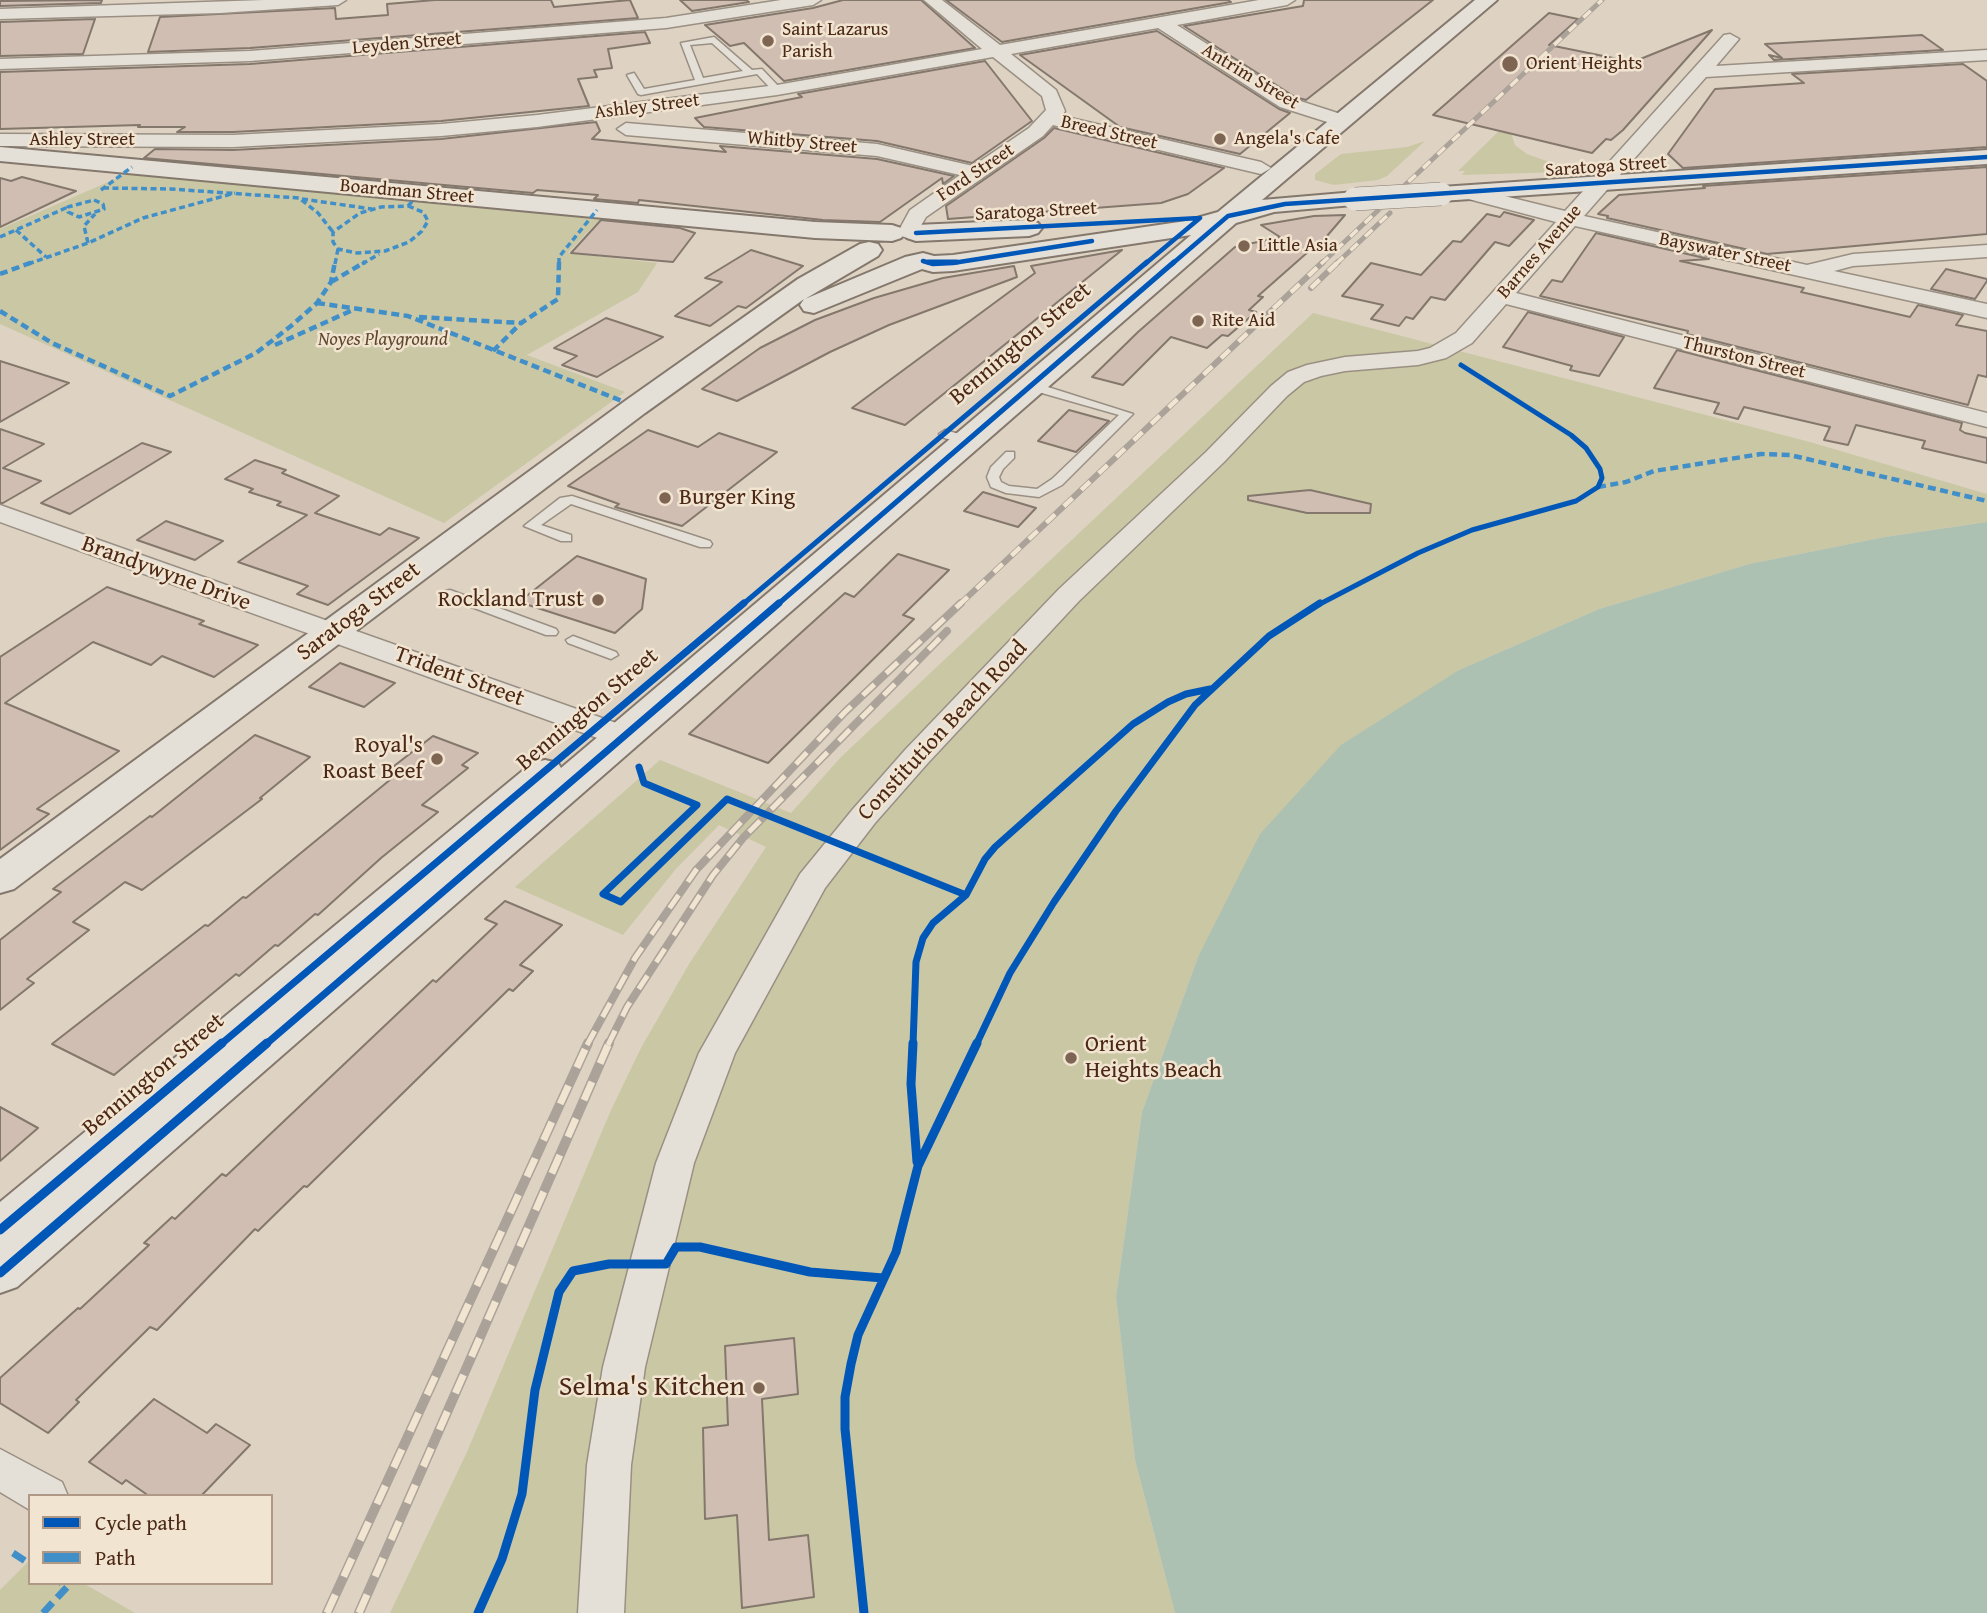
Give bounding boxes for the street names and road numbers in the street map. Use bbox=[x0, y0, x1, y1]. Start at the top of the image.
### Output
street label: Leyden Street bbox=[351, 28, 463, 60]
street label: Antrim Street bbox=[1197, 39, 1303, 115]
street label: Ashley Street bbox=[593, 89, 701, 125]
street label: Breed Street bbox=[1058, 111, 1160, 155]
street label: Whitby Street bbox=[746, 127, 858, 159]
street label: Ashley Street bbox=[29, 129, 135, 151]
street label: Ford Street bbox=[933, 139, 1019, 207]
street label: Saratoga Street bbox=[1544, 151, 1668, 183]
street label: Boardman Street bbox=[339, 175, 475, 209]
street label: Saratoga Street bbox=[975, 197, 1097, 227]
street label: Barnes Avenue bbox=[1493, 200, 1587, 304]
street label: Bayswater Street bbox=[1657, 228, 1793, 278]
street label: Bennington Street bbox=[945, 277, 1097, 411]
street label: Thurston Street bbox=[1680, 332, 1808, 384]
street label: Brandywyne Drive bbox=[78, 531, 254, 617]
street label: Saratoga Street bbox=[292, 557, 426, 667]
street label: Constitution Beach Road bbox=[852, 635, 1034, 827]
street label: Trident Street bbox=[390, 641, 528, 713]
street label: Bennington Street bbox=[512, 643, 664, 777]
street label: Bennington Street bbox=[78, 1008, 230, 1142]

